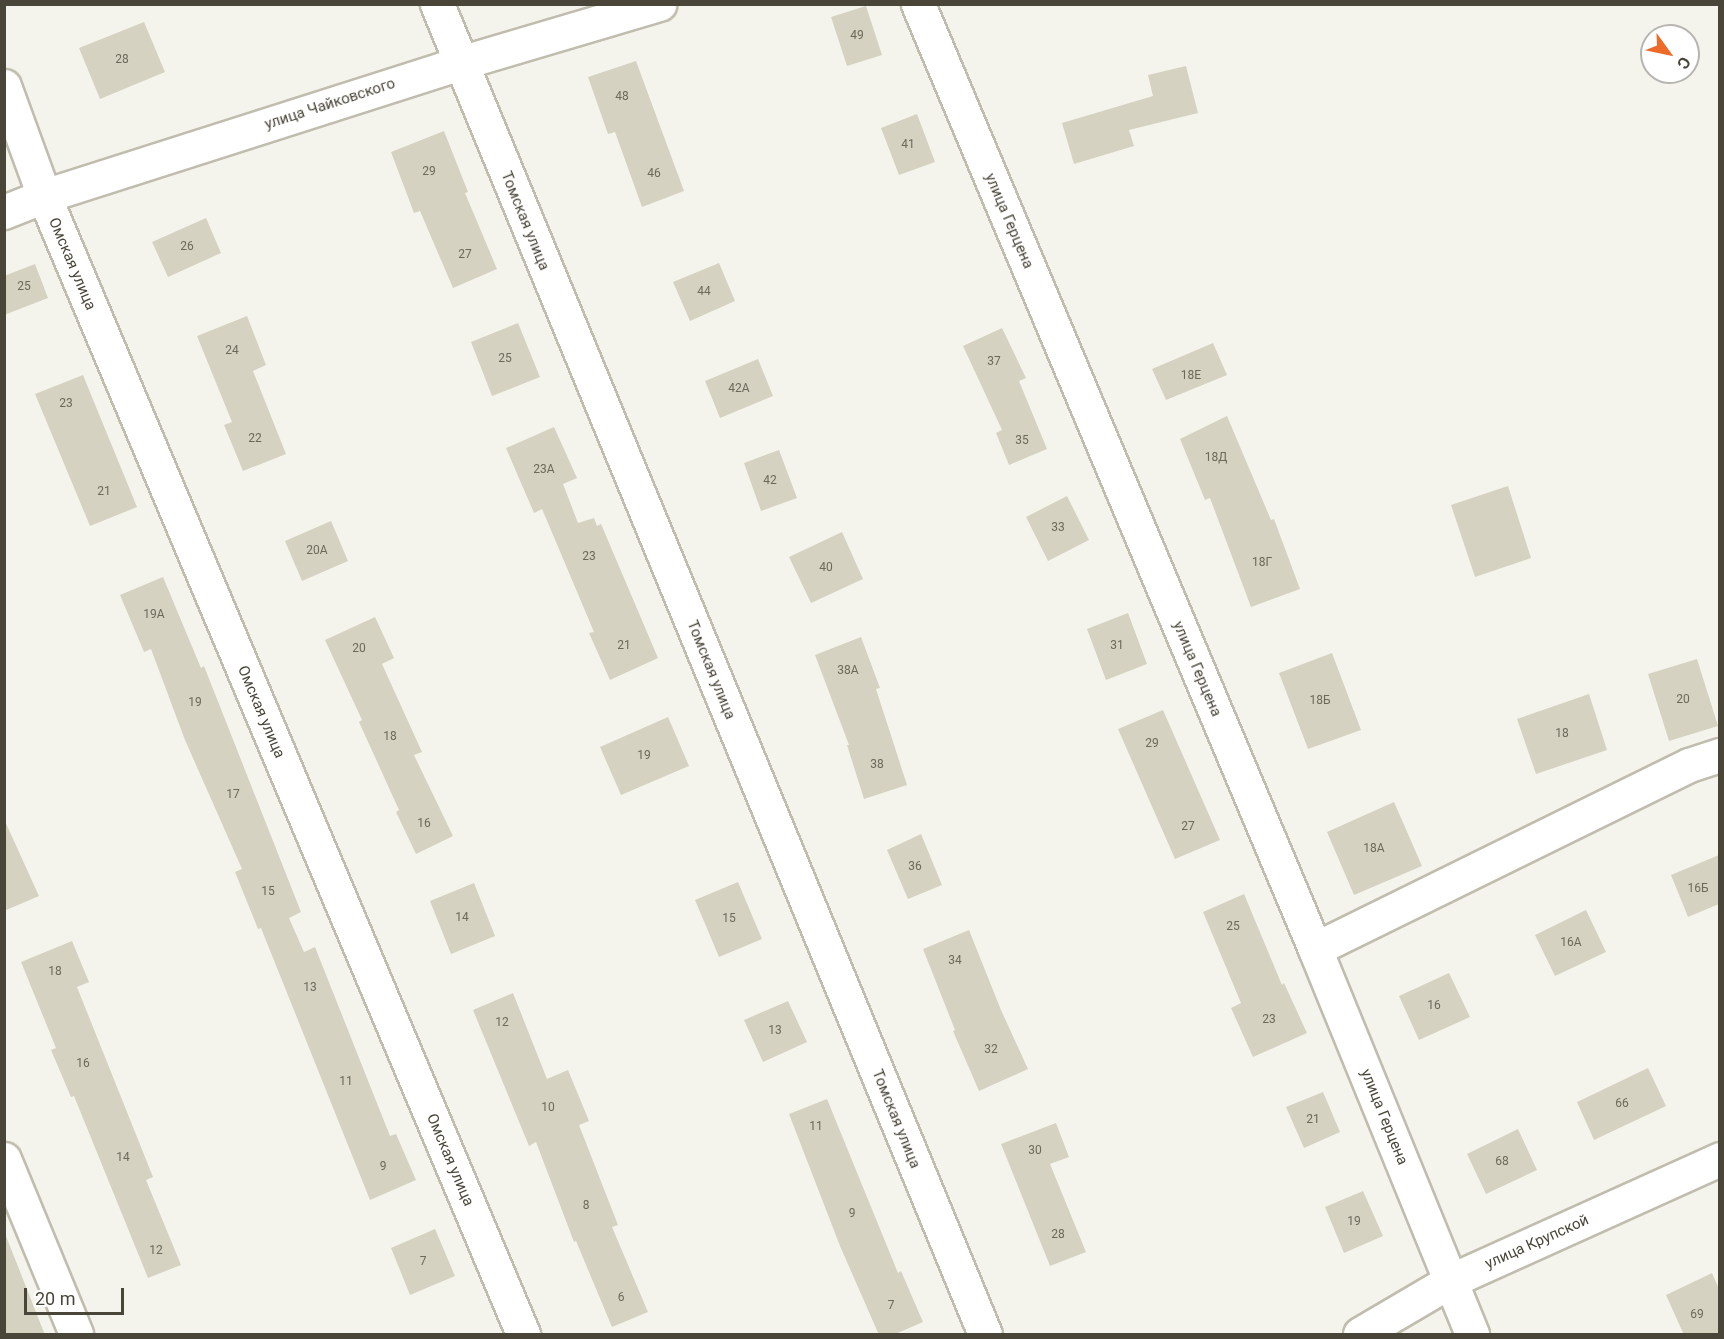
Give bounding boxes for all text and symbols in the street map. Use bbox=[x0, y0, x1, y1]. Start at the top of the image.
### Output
north arrow bbox=[1640, 24, 1700, 84]
house number: 49 bbox=[850, 29, 864, 43]
house number: 28 bbox=[115, 53, 129, 67]
text: С bbox=[1673, 53, 1695, 73]
street label: улица Чайковского bbox=[262, 74, 398, 134]
house number: 48 bbox=[615, 90, 629, 104]
house number: 41 bbox=[901, 138, 915, 152]
house number: 29 bbox=[422, 165, 436, 179]
house number: 46 bbox=[647, 167, 661, 181]
street label: Томская улица bbox=[497, 169, 553, 273]
street label: улица Герцена bbox=[981, 171, 1037, 271]
street label: Омская улица bbox=[44, 215, 100, 313]
house number: 26 bbox=[180, 240, 194, 254]
house number: 27 bbox=[458, 248, 472, 262]
house number: 25 bbox=[17, 280, 31, 294]
house number: 44 bbox=[697, 285, 711, 299]
house number: 24 bbox=[225, 344, 239, 358]
house number: 25 bbox=[498, 352, 512, 366]
house number: 37 bbox=[987, 355, 1001, 369]
house number: 18Е bbox=[1181, 369, 1201, 383]
house number: 42А bbox=[728, 382, 750, 396]
house number: 23 bbox=[59, 397, 73, 411]
house number: 22 bbox=[248, 432, 262, 446]
house number: 35 bbox=[1015, 434, 1029, 448]
house number: 18Д bbox=[1205, 451, 1227, 465]
house number: 23А bbox=[533, 463, 555, 477]
house number: 42 bbox=[763, 474, 777, 488]
house number: 21 bbox=[97, 485, 111, 499]
house number: 33 bbox=[1051, 521, 1065, 535]
house number: 20А bbox=[306, 544, 328, 558]
house number: 23 bbox=[582, 550, 596, 564]
house number: 18Г bbox=[1252, 556, 1272, 570]
house number: 40 bbox=[819, 561, 833, 575]
house number: 19А bbox=[143, 608, 165, 622]
street label: Томская улица bbox=[683, 618, 739, 722]
street label: улица Герцена bbox=[1169, 619, 1225, 719]
house number: 21 bbox=[617, 639, 631, 653]
house number: 31 bbox=[1110, 639, 1124, 653]
house number: 20 bbox=[352, 642, 366, 656]
street label: Омская улица bbox=[233, 663, 289, 761]
house number: 38А bbox=[837, 664, 859, 678]
house number: 20 bbox=[1676, 693, 1690, 707]
house number: 18Б bbox=[1309, 694, 1331, 708]
house number: 19 bbox=[188, 696, 202, 710]
house number: 18 bbox=[1555, 727, 1569, 741]
house number: 18 bbox=[383, 730, 397, 744]
house number: 29 bbox=[1145, 737, 1159, 751]
house number: 19 bbox=[637, 749, 651, 763]
house number: 38 bbox=[870, 758, 884, 772]
house number: 17 bbox=[226, 788, 240, 802]
house number: 16 bbox=[417, 817, 431, 831]
house number: 27 bbox=[1181, 820, 1195, 834]
house number: 18А bbox=[1363, 842, 1385, 856]
house number: 36 bbox=[908, 860, 922, 874]
house number: 16Б bbox=[1687, 882, 1709, 896]
house number: 15 bbox=[261, 885, 275, 899]
house number: 14 bbox=[455, 911, 469, 925]
house number: 15 bbox=[722, 912, 736, 926]
house number: 25 bbox=[1226, 920, 1240, 934]
house number: 16А bbox=[1560, 936, 1582, 950]
house number: 34 bbox=[948, 954, 962, 968]
house number: 18 bbox=[48, 965, 62, 979]
house number: 13 bbox=[303, 981, 317, 995]
house number: 16 bbox=[1427, 999, 1441, 1013]
house number: 23 bbox=[1262, 1013, 1276, 1027]
house number: 12 bbox=[495, 1016, 509, 1030]
house number: 13 bbox=[768, 1024, 782, 1038]
house number: 32 bbox=[984, 1043, 998, 1057]
house number: 16 bbox=[76, 1057, 90, 1071]
street label: улица Герцена bbox=[1357, 1066, 1411, 1168]
street label: Томская улица bbox=[868, 1067, 924, 1171]
house number: 11 bbox=[339, 1075, 353, 1089]
house number: 66 bbox=[1615, 1097, 1629, 1111]
house number: 10 bbox=[541, 1101, 555, 1115]
street label: Омская улица bbox=[422, 1111, 478, 1209]
house number: 21 bbox=[1306, 1113, 1320, 1127]
house number: 11 bbox=[809, 1120, 823, 1134]
house number: 30 bbox=[1028, 1144, 1042, 1158]
house number: 14 bbox=[116, 1151, 130, 1165]
house number: 68 bbox=[1495, 1155, 1509, 1169]
house number: 9 bbox=[380, 1160, 386, 1174]
house number: 8 bbox=[583, 1199, 589, 1213]
house number: 9 bbox=[849, 1207, 855, 1221]
street label: улица Крупской bbox=[1482, 1211, 1592, 1273]
house number: 19 bbox=[1347, 1215, 1361, 1229]
house number: 28 bbox=[1051, 1228, 1065, 1242]
house number: 12 bbox=[149, 1244, 163, 1258]
house number: 7 bbox=[420, 1255, 426, 1269]
scale bar bbox=[27, 1276, 128, 1314]
text: 20 m bbox=[35, 1288, 75, 1309]
house number: 6 bbox=[618, 1291, 624, 1305]
house number: 7 bbox=[888, 1299, 894, 1313]
house number: 69 bbox=[1690, 1308, 1704, 1322]

